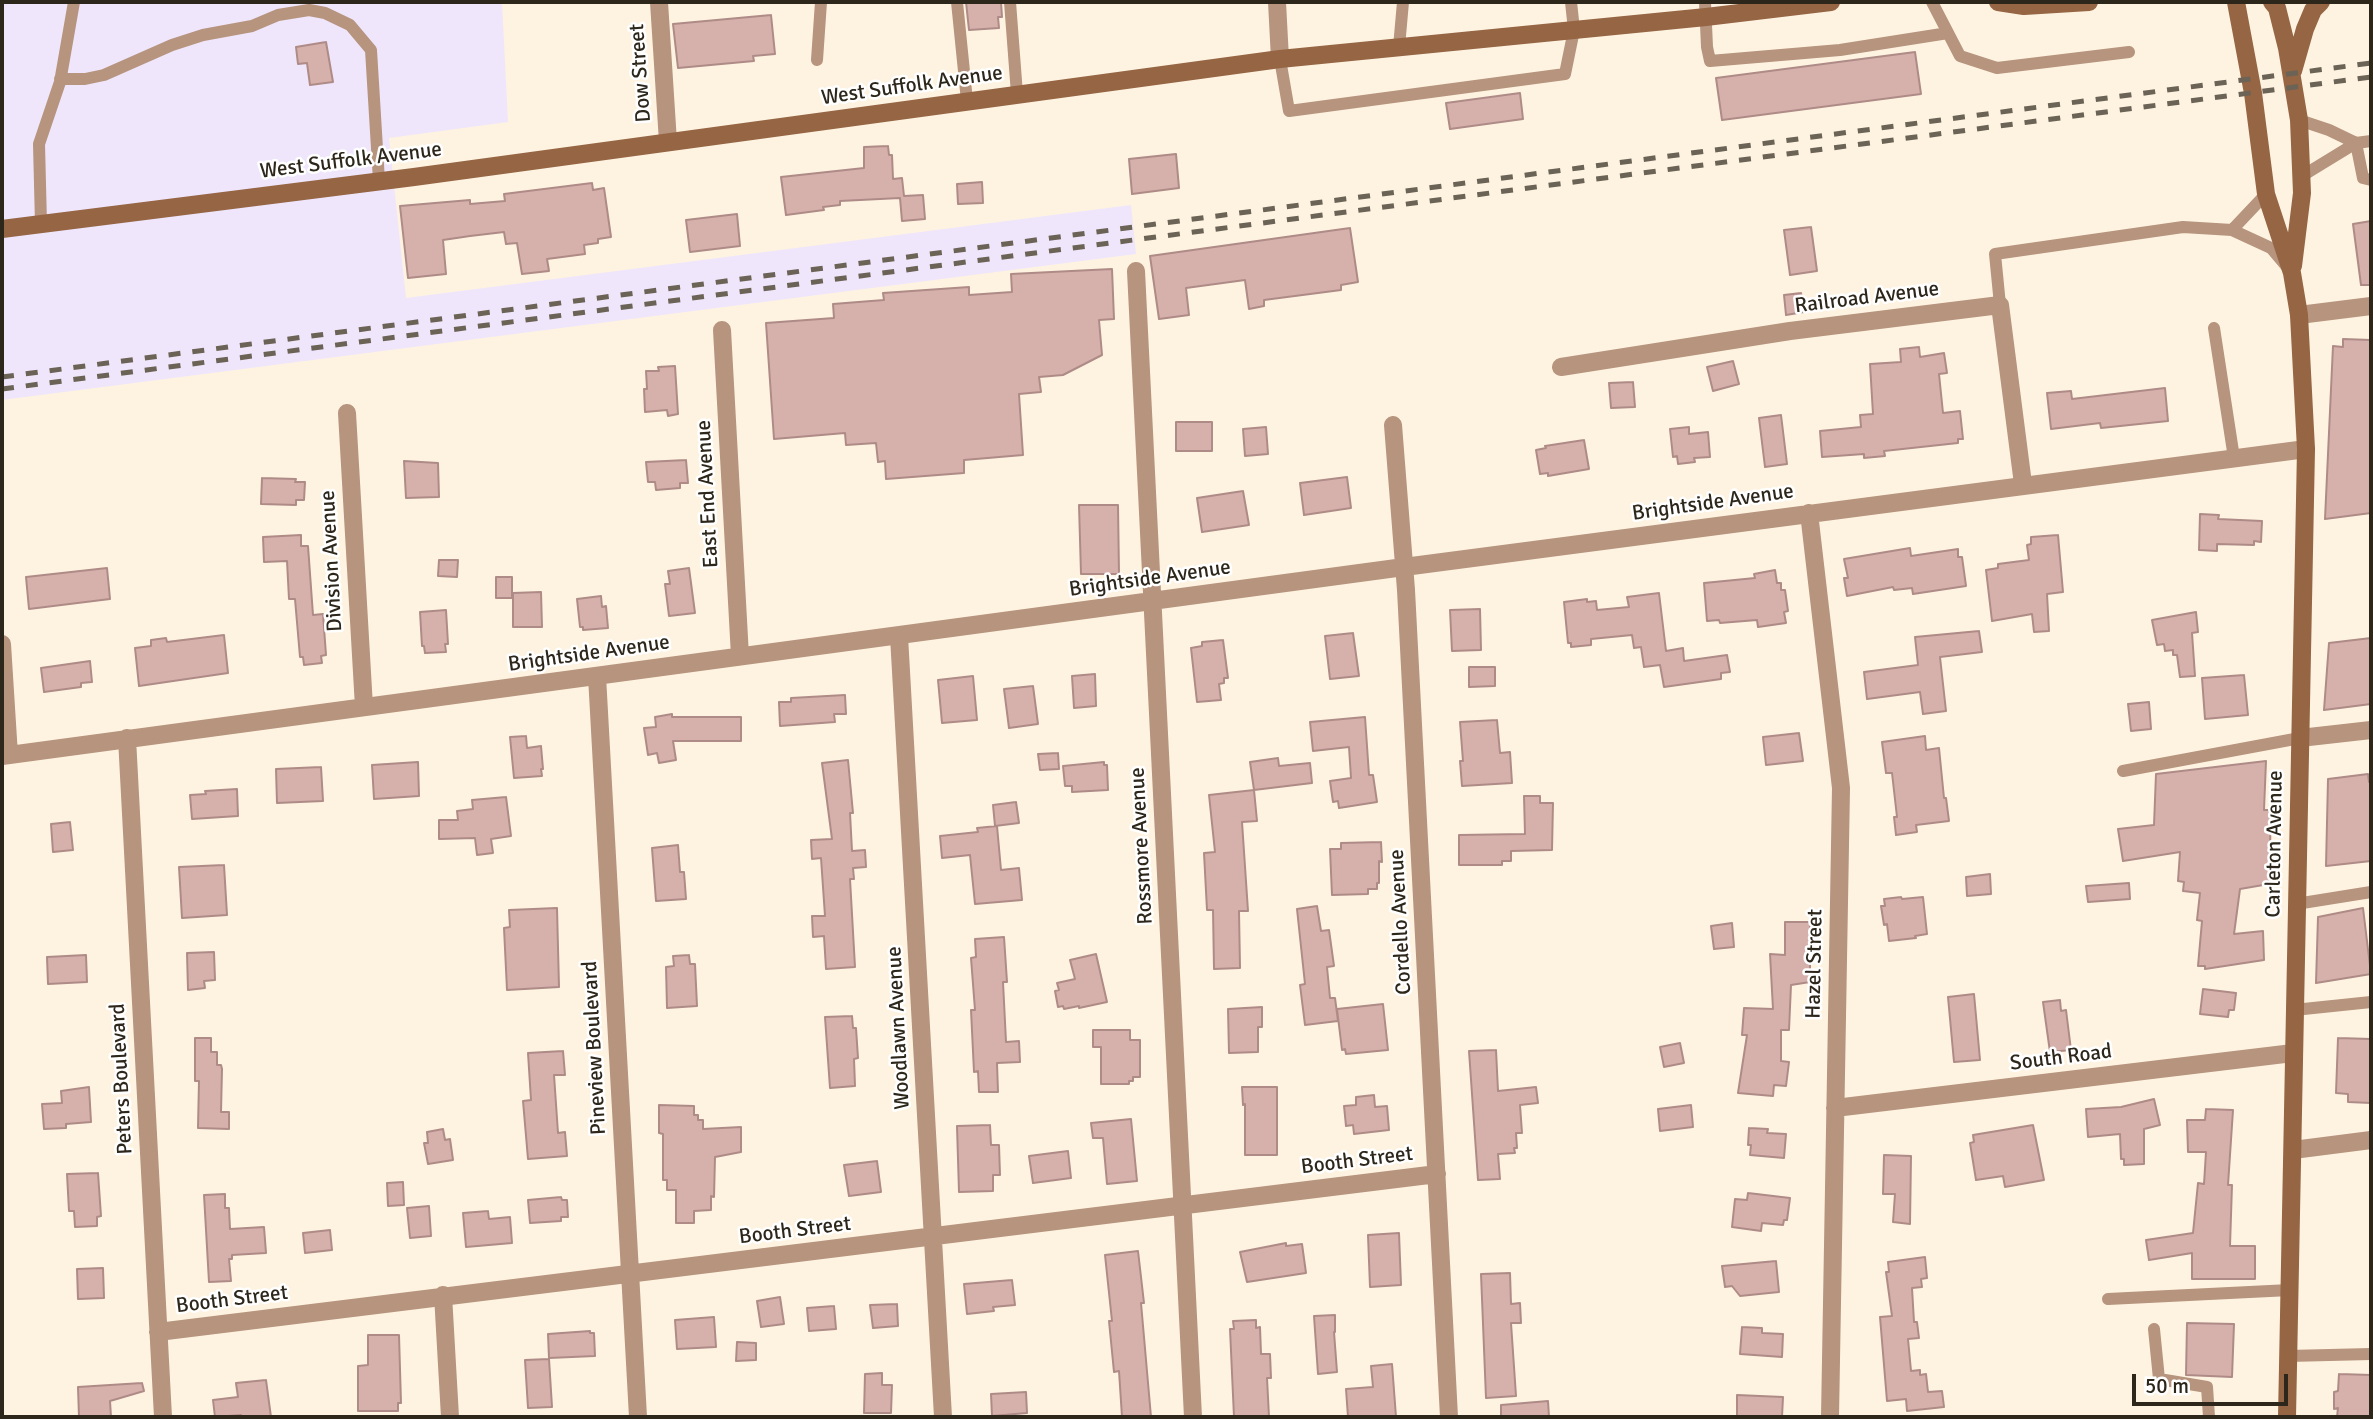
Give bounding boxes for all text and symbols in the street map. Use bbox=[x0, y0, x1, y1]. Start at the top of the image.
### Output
street label: Dow Street bbox=[625, 23, 657, 123]
street label: West Suffolk Avenue bbox=[820, 61, 1004, 111]
street label: West Suffolk Avenue bbox=[259, 137, 443, 185]
street label: Railroad Avenue bbox=[1793, 277, 1941, 319]
street label: East End Avenue bbox=[692, 419, 724, 569]
street label: Brightside Avenue bbox=[1631, 479, 1795, 527]
street label: Division Avenue bbox=[316, 490, 348, 632]
street label: Brightside Avenue bbox=[1068, 555, 1232, 603]
street label: Brightside Avenue bbox=[507, 630, 671, 678]
street label: Rossmore Avenue bbox=[1125, 767, 1159, 925]
street label: Carleton Avenue bbox=[2261, 770, 2289, 918]
street label: Cordello Avenue bbox=[1385, 849, 1417, 995]
street label: Hazel Street bbox=[1801, 909, 1829, 1019]
street label: Woodlawn Avenue bbox=[882, 946, 916, 1110]
street label: Pineview Boulevard bbox=[578, 960, 612, 1136]
street label: Peters Boulevard bbox=[105, 1003, 139, 1155]
street label: South Road bbox=[2009, 1039, 2113, 1077]
street label: Booth Street bbox=[1300, 1142, 1414, 1180]
street label: Booth Street bbox=[738, 1212, 852, 1250]
street label: Booth Street bbox=[175, 1281, 289, 1319]
scale bar bbox=[2135, 1360, 2291, 1404]
text: 50 m bbox=[2145, 1373, 2189, 1399]

